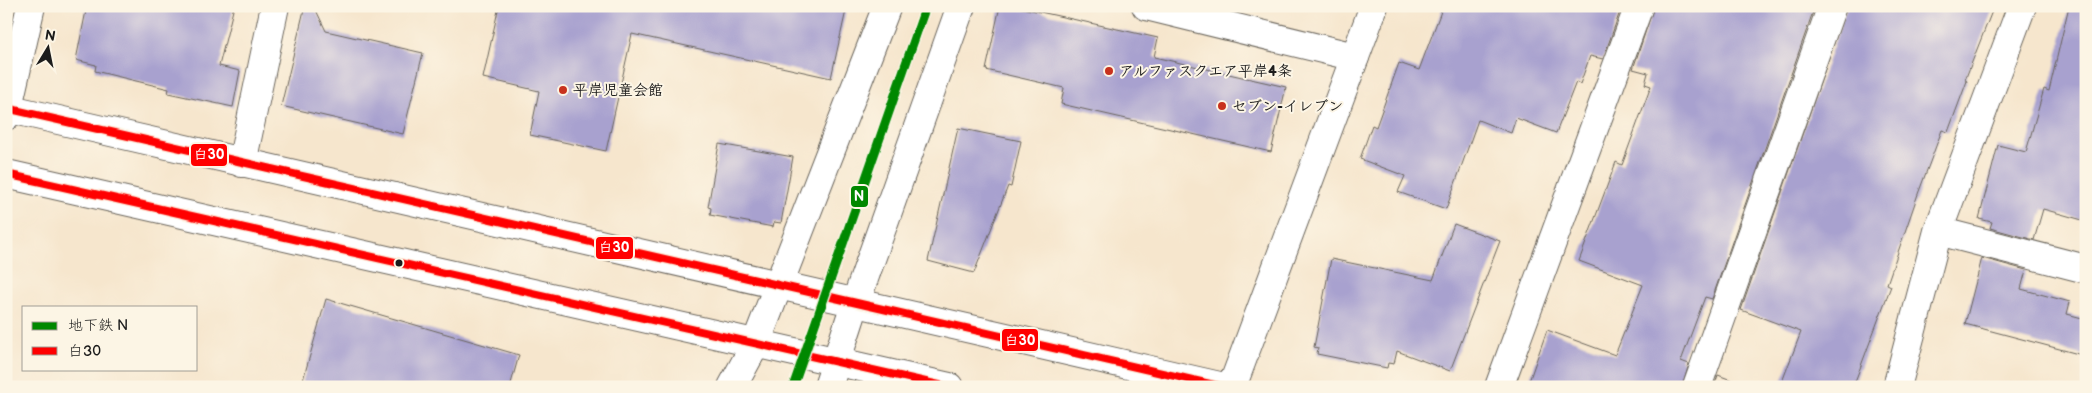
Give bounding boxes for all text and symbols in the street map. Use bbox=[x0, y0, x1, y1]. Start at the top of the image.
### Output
north arrow bbox=[22, 22, 72, 72]
text: N bbox=[44, 26, 57, 45]
place label: アルファスクエア平岸4条 bbox=[1119, 62, 1292, 81]
marker: アルファスクエア平岸4条 bbox=[1103, 65, 1115, 77]
place label: 平岸児童会館 bbox=[573, 81, 663, 100]
marker: 平岸児童会館 bbox=[557, 84, 569, 96]
place label: セブン-イレブン bbox=[1232, 97, 1343, 116]
marker: セブン-イレブン bbox=[1216, 100, 1228, 112]
line badge: 白30 bbox=[190, 143, 228, 167]
text: 白30 bbox=[194, 146, 225, 163]
line badge: N bbox=[850, 185, 869, 208]
text: N bbox=[854, 188, 864, 205]
line badge: 白30 bbox=[595, 236, 634, 260]
text: 白30 bbox=[599, 239, 630, 256]
unlabelled marker bbox=[394, 258, 404, 268]
legend bbox=[22, 306, 198, 370]
text: 地下鉄 N bbox=[68, 316, 128, 335]
line badge: 白30 bbox=[1001, 328, 1039, 352]
text: 白30 bbox=[1005, 332, 1036, 349]
text: 白30 bbox=[68, 342, 101, 361]

